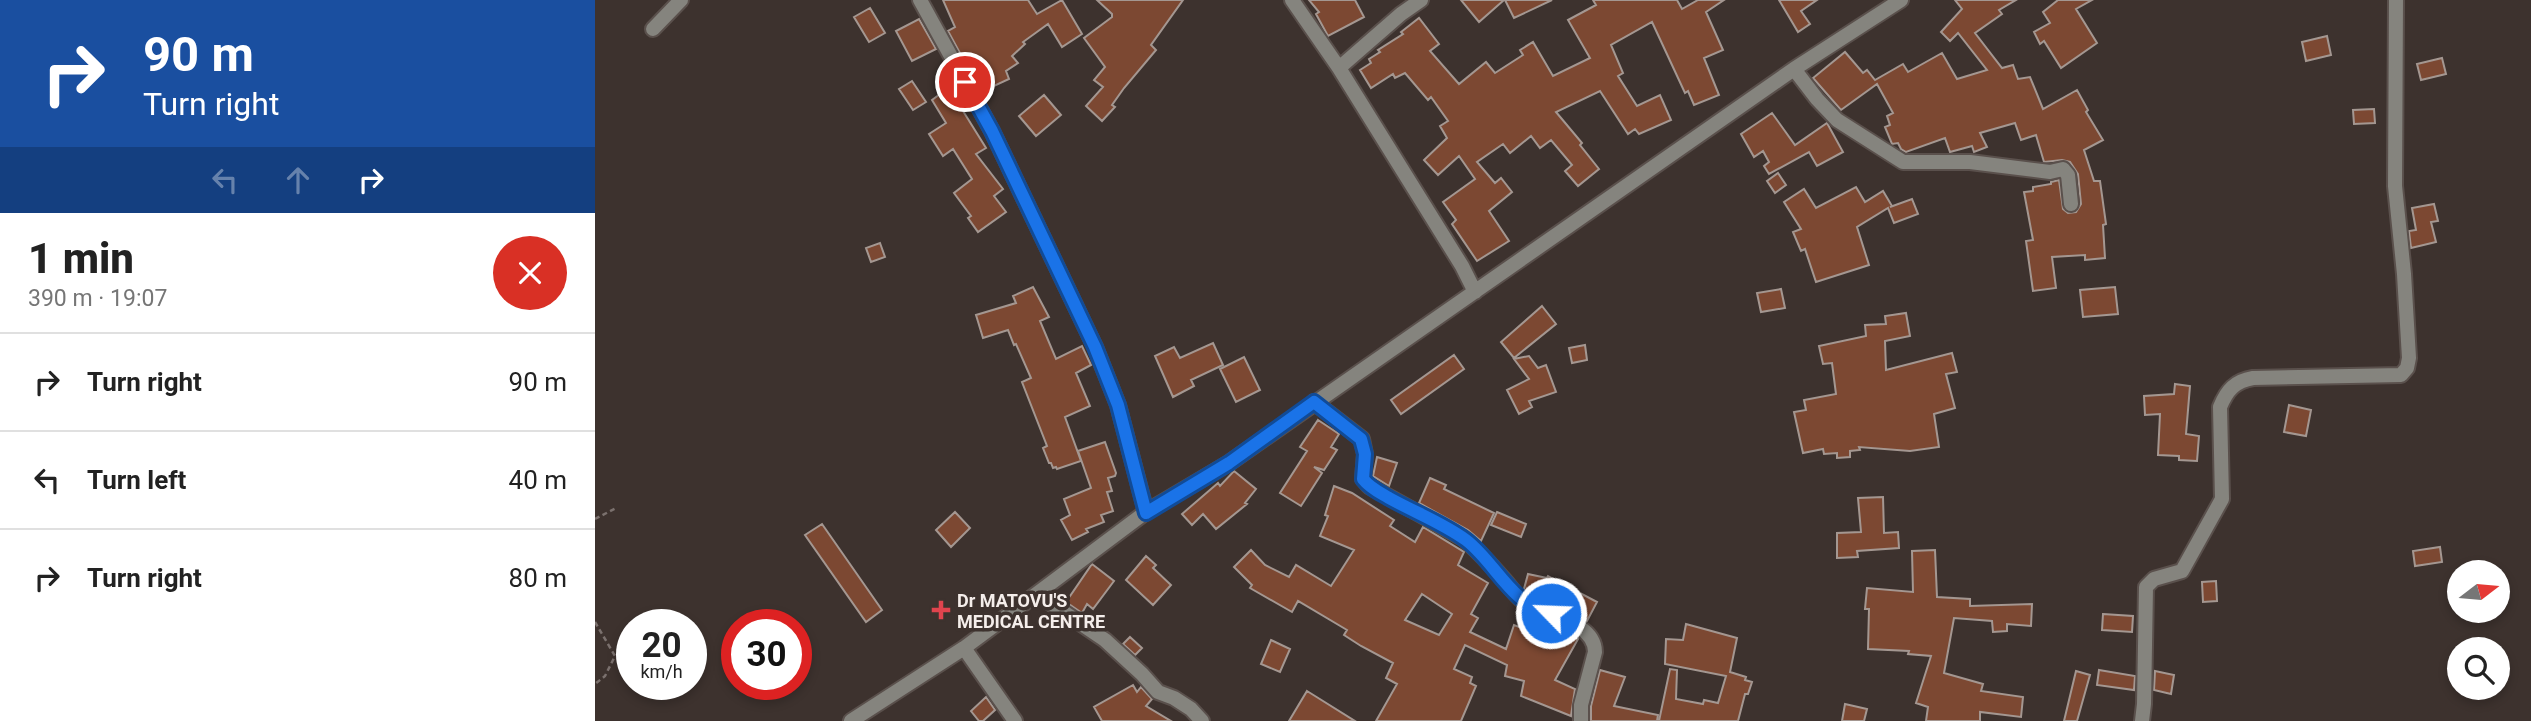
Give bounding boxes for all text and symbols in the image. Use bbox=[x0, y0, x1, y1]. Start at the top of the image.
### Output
text: 90 m bbox=[143, 26, 254, 83]
icon: right bbox=[28, 28, 119, 119]
pin bbox=[935, 52, 995, 112]
icon: arrive bbox=[946, 63, 984, 101]
text: Turn right bbox=[143, 85, 279, 123]
icon: left bbox=[206, 161, 244, 199]
icon: ahead bbox=[279, 161, 317, 199]
icon: right bbox=[352, 161, 390, 199]
text: 1 min bbox=[28, 234, 134, 283]
button: close bbox=[493, 236, 567, 310]
text: 390 m · 19:07 bbox=[28, 285, 167, 312]
icon: right bbox=[28, 363, 66, 401]
text: Turn right bbox=[87, 367, 202, 397]
text: 90 m bbox=[509, 367, 567, 397]
icon: left bbox=[28, 461, 66, 499]
text: Turn left bbox=[87, 465, 186, 495]
text: 40 m bbox=[509, 465, 567, 495]
icon: right bbox=[28, 559, 66, 597]
north arrow bbox=[2447, 560, 2509, 623]
map controls bbox=[2447, 560, 2510, 700]
text: Turn right bbox=[87, 563, 202, 593]
text: 80 m bbox=[509, 563, 567, 593]
position arrow bbox=[1514, 576, 1588, 650]
place label: Dr MATOVU'S MEDICAL CENTRE bbox=[957, 590, 1105, 632]
marker: Dr MATOVU'S MEDICAL CENTRE bbox=[931, 600, 951, 620]
speed limit sign: 30 bbox=[721, 609, 812, 700]
text: 20 bbox=[641, 625, 682, 666]
button: search bbox=[2447, 637, 2510, 700]
text: km/h bbox=[640, 661, 683, 682]

